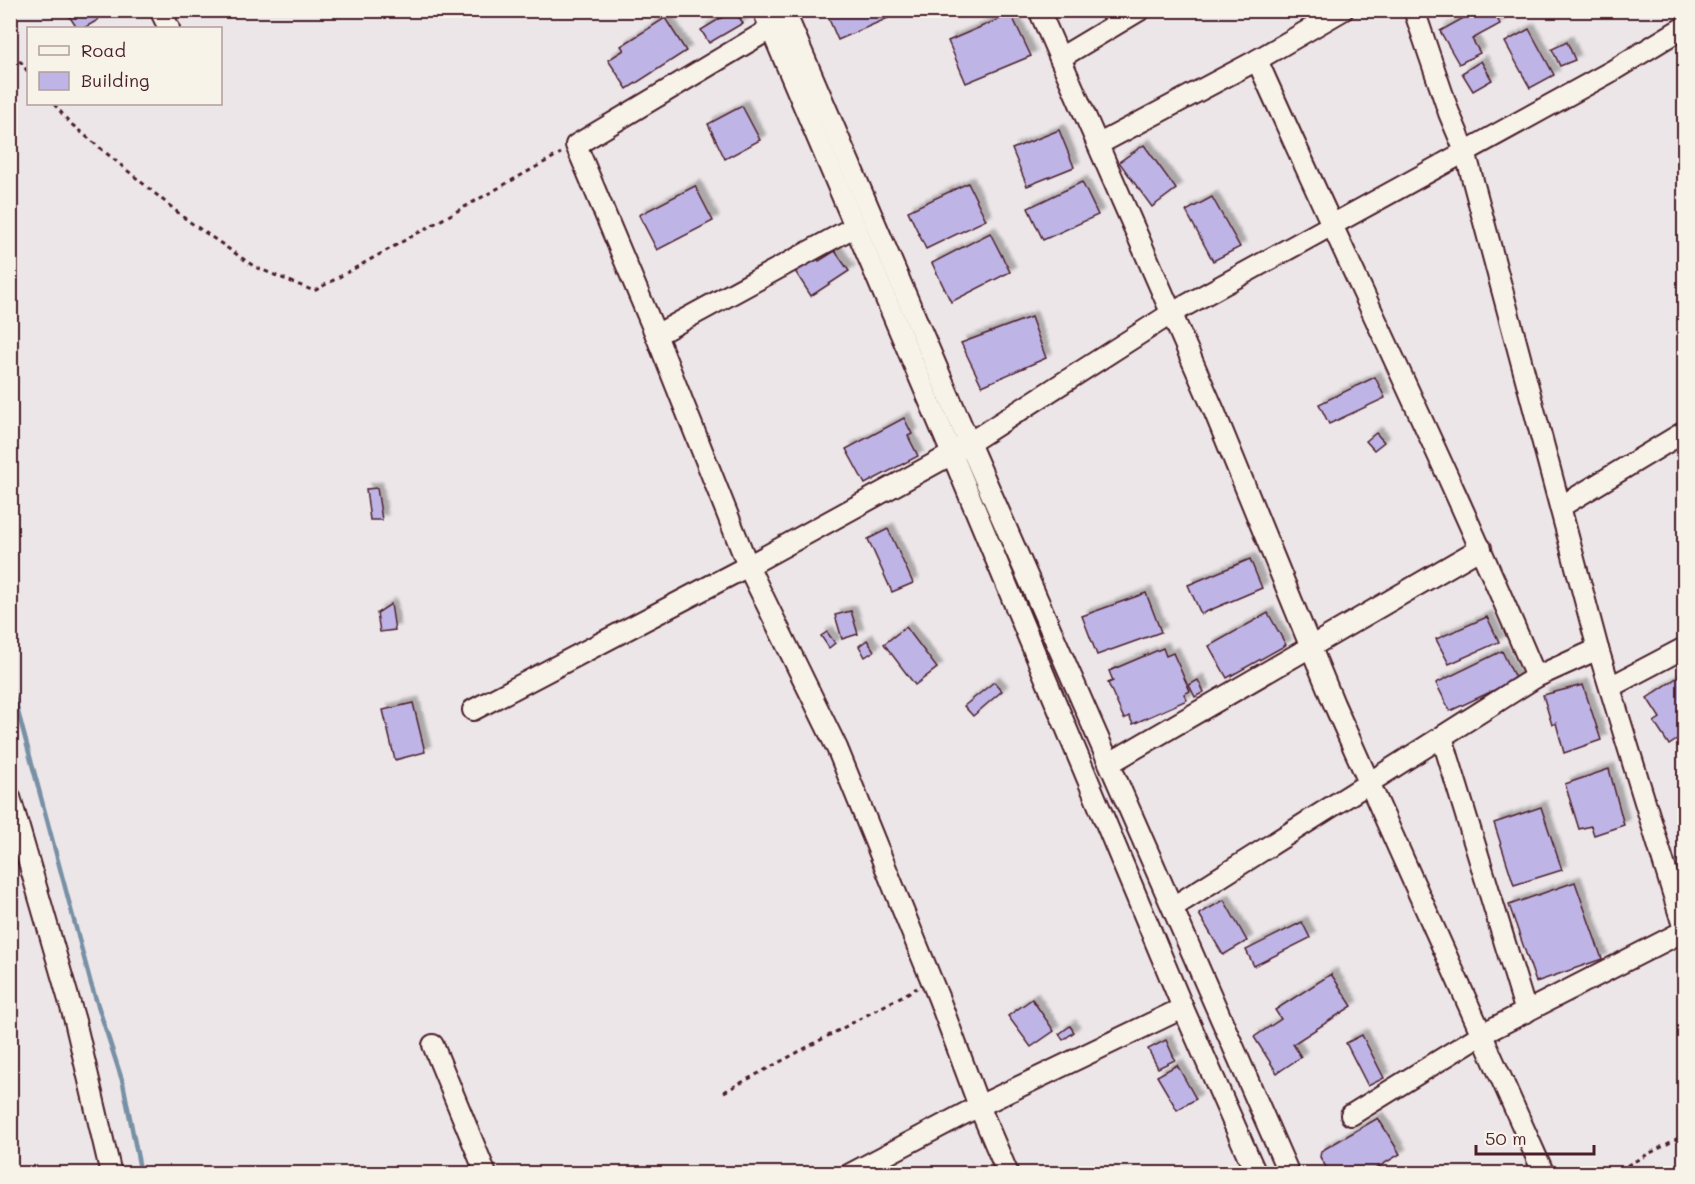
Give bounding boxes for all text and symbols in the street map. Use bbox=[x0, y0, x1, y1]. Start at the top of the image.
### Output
legend bbox=[27, 27, 222, 105]
text: Road bbox=[81, 38, 126, 62]
text: Building bbox=[81, 68, 149, 92]
scale bar bbox=[1476, 1118, 1594, 1156]
text: 50 m bbox=[1485, 1126, 1527, 1150]

